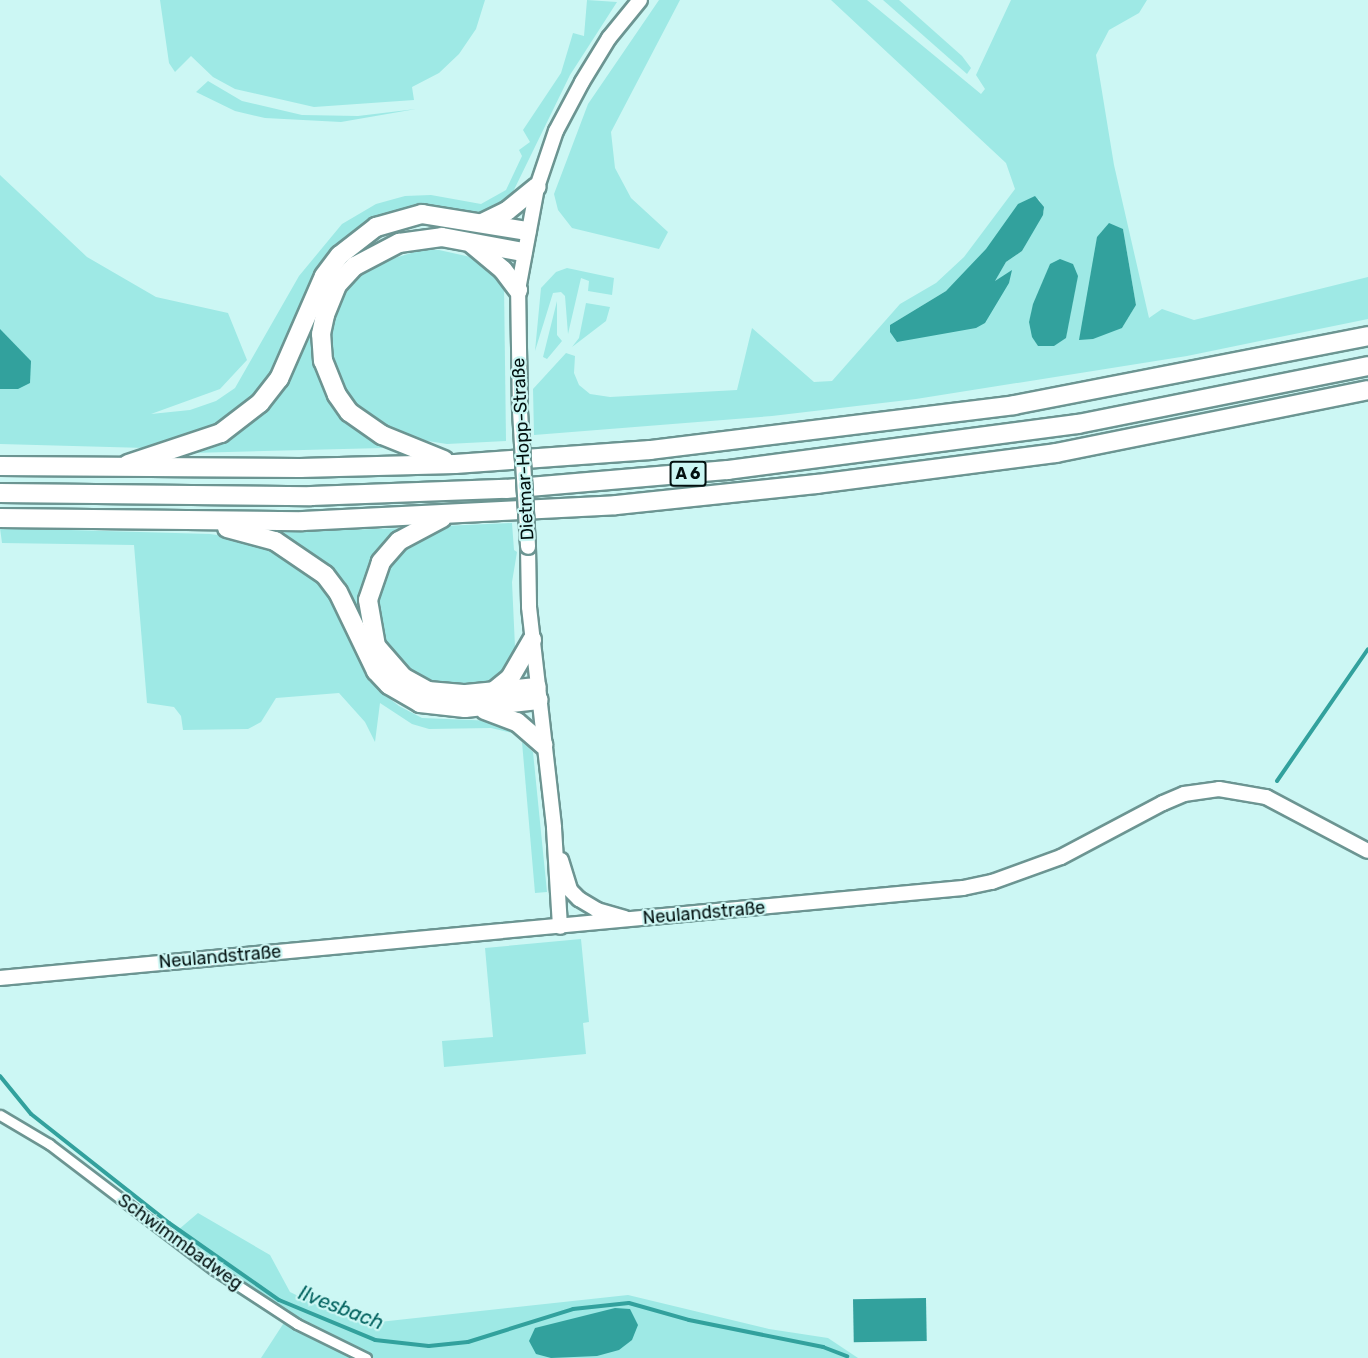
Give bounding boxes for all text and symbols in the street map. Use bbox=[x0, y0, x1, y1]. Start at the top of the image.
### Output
street label: Dietmar-Hopp-Straße bbox=[507, 357, 539, 541]
road number: A 6 bbox=[668, 461, 708, 487]
street label: Neulandstraße bbox=[642, 897, 766, 929]
street label: Neulandstraße bbox=[158, 941, 282, 973]
street label: Schwimmbadweg bbox=[113, 1189, 247, 1295]
water label: Ilvesbach bbox=[295, 1281, 387, 1335]

